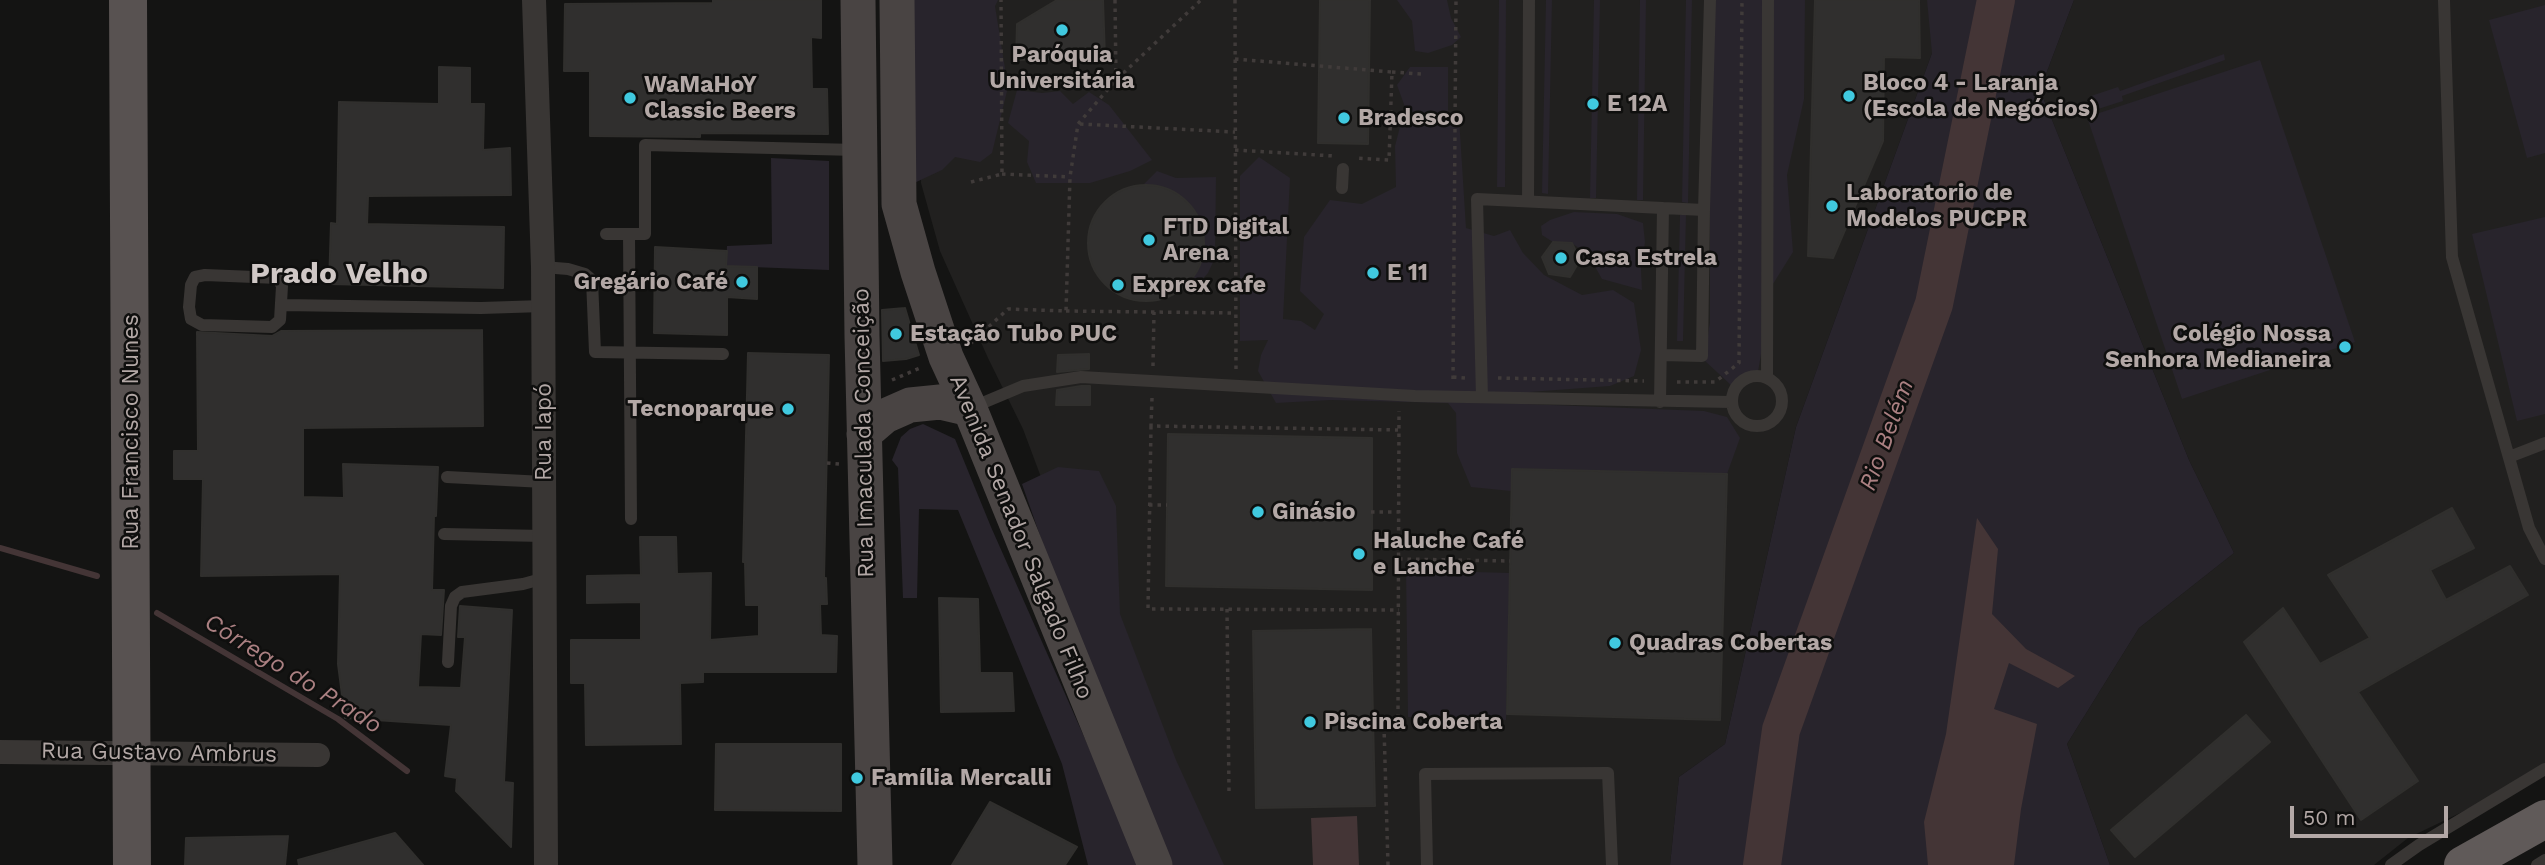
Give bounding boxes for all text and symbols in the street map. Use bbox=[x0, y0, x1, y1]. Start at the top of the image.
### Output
marker: Paróquia Universitária bbox=[1054, 22, 1070, 38]
place label: Paróquia Universitária bbox=[989, 41, 1135, 95]
place label: Bloco 4 - Laranja (Escola de Negócios) bbox=[1863, 69, 2099, 123]
place label: WaMaHoY Classic Beers bbox=[644, 71, 796, 125]
marker: Bloco 4 - Laranja (Escola de Negócios) bbox=[1841, 88, 1857, 104]
marker: WaMaHoY Classic Beers bbox=[622, 90, 638, 106]
place label: E 12A bbox=[1607, 90, 1667, 118]
marker: E 12A bbox=[1585, 96, 1601, 112]
place label: Bradesco bbox=[1358, 104, 1463, 132]
marker: Bradesco bbox=[1336, 110, 1352, 126]
place label: Laboratorio de Modelos PUCPR bbox=[1846, 179, 2027, 233]
marker: Laboratorio de Modelos PUCPR bbox=[1824, 198, 1840, 214]
place label: FTD Digital Arena bbox=[1163, 213, 1289, 267]
marker: FTD Digital Arena bbox=[1141, 232, 1157, 248]
place label: Casa Estrela bbox=[1575, 244, 1717, 272]
marker: Casa Estrela bbox=[1553, 250, 1569, 266]
district label: Prado Velho bbox=[250, 256, 428, 292]
place label: E 11 bbox=[1387, 259, 1428, 287]
marker: E 11 bbox=[1365, 265, 1381, 281]
place label: Gregário Café bbox=[574, 268, 728, 296]
place label: Exprex cafe bbox=[1132, 271, 1266, 299]
marker: Gregário Café bbox=[734, 274, 750, 290]
marker: Exprex cafe bbox=[1110, 277, 1126, 293]
street label: Rua Imaculada Conceição bbox=[848, 288, 880, 578]
street label: Rua Francisco Nunes bbox=[117, 314, 145, 550]
place label: Estação Tubo PUC bbox=[910, 320, 1117, 348]
place label: Colégio Nossa Senhora Medianeira bbox=[2105, 320, 2331, 374]
marker: Estação Tubo PUC bbox=[888, 326, 904, 342]
marker: Colégio Nossa Senhora Medianeira bbox=[2337, 339, 2353, 355]
street label: Avenida Senador Salgado Filho bbox=[943, 371, 1099, 703]
water label: Rio Belém bbox=[1854, 376, 1920, 494]
street label: Rua Iapó bbox=[530, 383, 558, 481]
place label: Tecnoparque bbox=[627, 395, 774, 423]
marker: Tecnoparque bbox=[780, 401, 796, 417]
place label: Ginásio bbox=[1272, 498, 1356, 526]
marker: Ginásio bbox=[1250, 504, 1266, 520]
place label: Haluche Café e Lanche bbox=[1373, 527, 1524, 581]
marker: Haluche Café e Lanche bbox=[1351, 546, 1367, 562]
water label: Córrego do Prado bbox=[199, 608, 387, 740]
place label: Quadras Cobertas bbox=[1629, 629, 1832, 657]
marker: Quadras Cobertas bbox=[1607, 635, 1623, 651]
place label: Piscina Coberta bbox=[1324, 708, 1502, 736]
marker: Piscina Coberta bbox=[1302, 714, 1318, 730]
street label: Rua Gustavo Ambrus bbox=[41, 737, 277, 769]
place label: Família Mercalli bbox=[871, 764, 1052, 792]
marker: Família Mercalli bbox=[849, 770, 865, 786]
scale bar bbox=[2293, 792, 2450, 836]
text: 50 m bbox=[2303, 805, 2355, 830]

